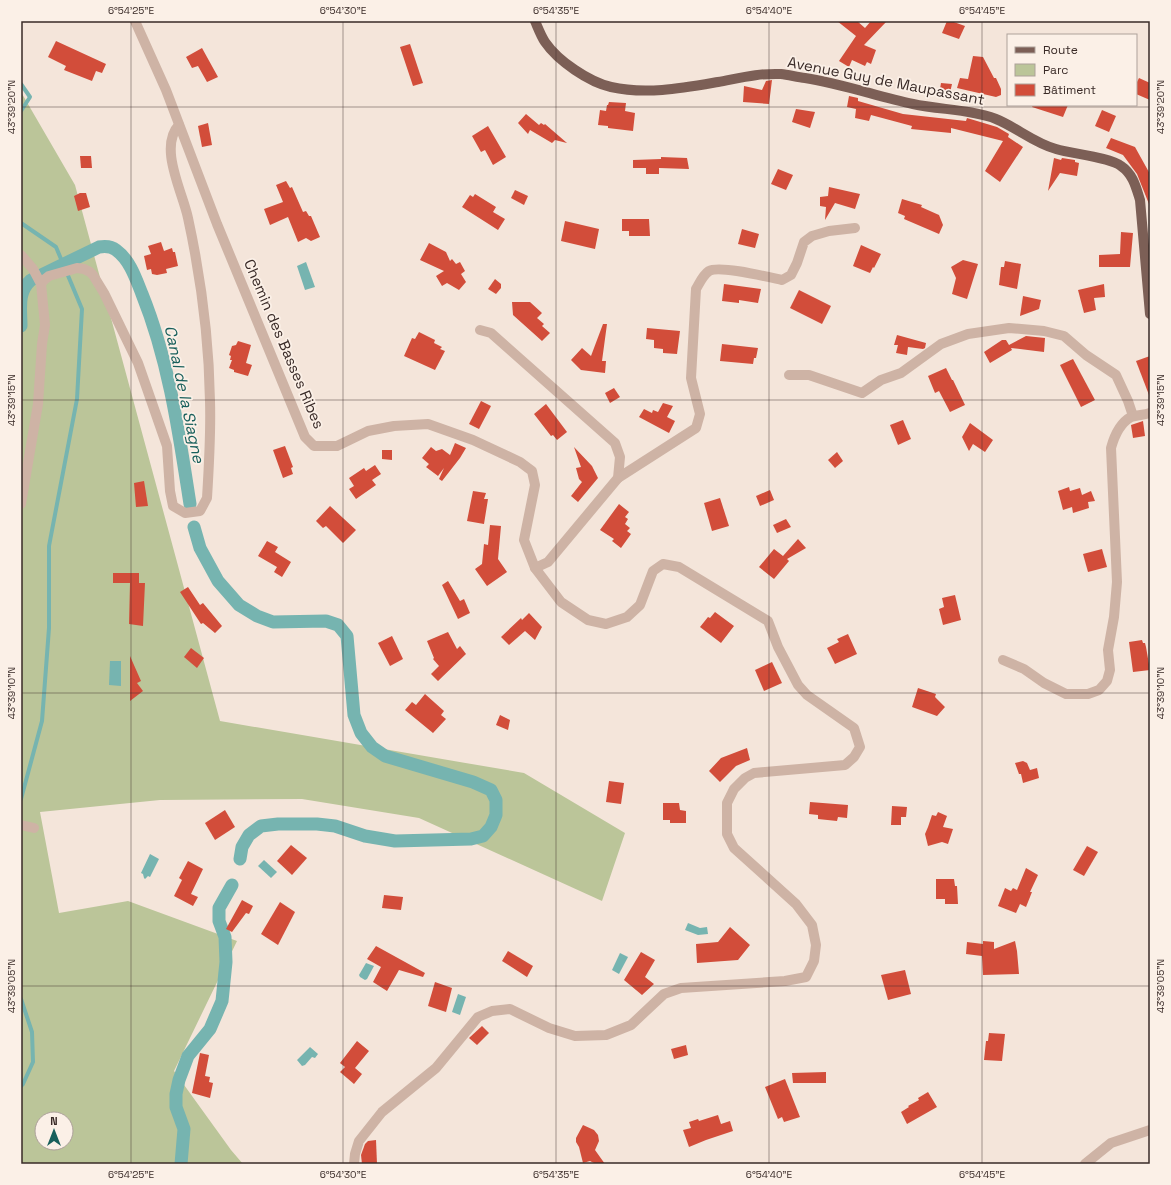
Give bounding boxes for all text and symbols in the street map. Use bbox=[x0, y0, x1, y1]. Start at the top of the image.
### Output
text: 6°54'25"E bbox=[108, 4, 154, 17]
text: 6°54'30"E bbox=[320, 4, 367, 17]
text: 6°54'35"E bbox=[533, 4, 579, 17]
text: 6°54'40"E bbox=[746, 4, 793, 17]
text: 6°54'45"E bbox=[959, 4, 1005, 17]
legend bbox=[1007, 34, 1137, 106]
text: Route bbox=[1043, 42, 1078, 58]
street label: Avenue Guy de Maupassant bbox=[786, 52, 986, 109]
text: Parc bbox=[1043, 62, 1068, 78]
text: 43°39'20"N bbox=[5, 80, 18, 134]
text: 43°39'20"N bbox=[1154, 80, 1167, 134]
text: Bâtiment bbox=[1043, 82, 1096, 98]
street label: Chemin des Basses Ribes bbox=[240, 256, 329, 431]
water label: Canal de la Siagne bbox=[160, 324, 209, 465]
text: 43°39'15"N bbox=[5, 374, 18, 426]
text: 43°39'15"N bbox=[1154, 374, 1167, 426]
text: 43°39'10"N bbox=[5, 667, 18, 719]
text: 43°39'10"N bbox=[1154, 667, 1167, 719]
text: 43°39'05"N bbox=[5, 959, 18, 1013]
text: 43°39'05"N bbox=[1154, 959, 1167, 1013]
north arrow bbox=[34, 1111, 74, 1151]
text: N bbox=[50, 1114, 58, 1128]
text: 6°54'25"E bbox=[108, 1168, 154, 1181]
text: 6°54'30"E bbox=[320, 1168, 367, 1181]
text: 6°54'35"E bbox=[533, 1168, 579, 1181]
text: 6°54'40"E bbox=[746, 1168, 793, 1181]
text: 6°54'45"E bbox=[959, 1168, 1005, 1181]

